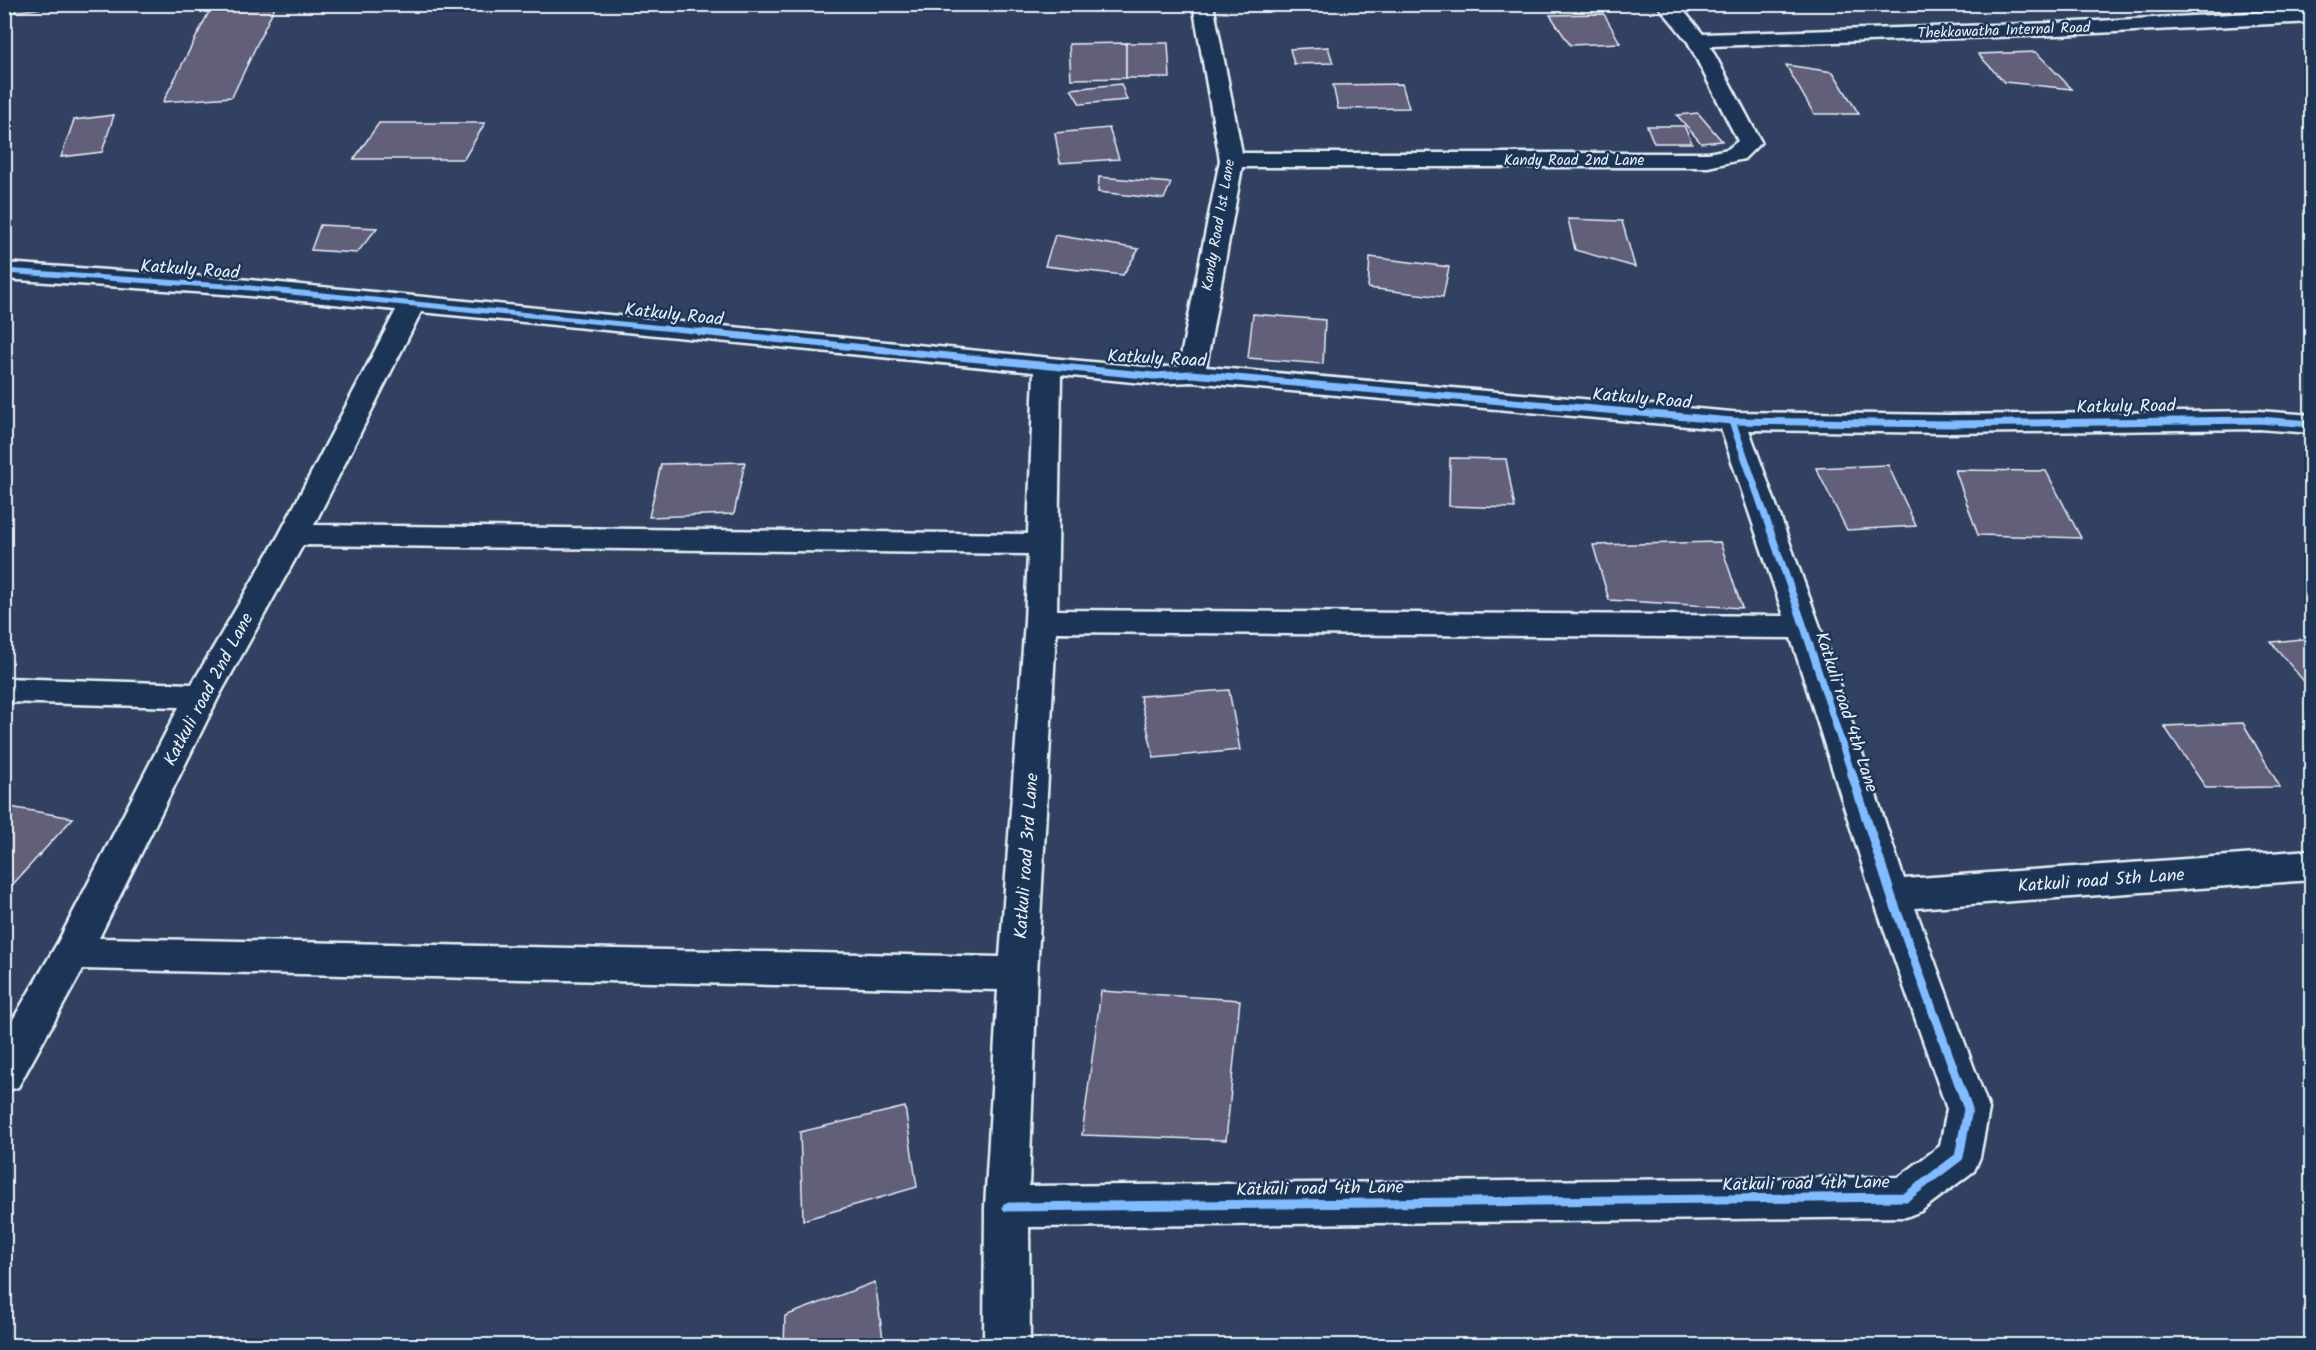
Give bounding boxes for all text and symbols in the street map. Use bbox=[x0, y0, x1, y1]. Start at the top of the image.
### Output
street label: Thekkawatha Internal Road bbox=[1917, 16, 2091, 46]
street label: Kandy Road 2nd Lane bbox=[1504, 149, 1645, 173]
street label: Kandy Road 1st Lane bbox=[1196, 157, 1242, 293]
street label: Katkuly Road bbox=[139, 253, 241, 288]
street label: Katkuly Road bbox=[623, 296, 726, 335]
street label: Katkuly Road bbox=[1107, 342, 1208, 377]
street label: Katkuly Road bbox=[1591, 381, 1694, 418]
street label: Katkuly Road bbox=[2076, 392, 2177, 423]
street label: Katkuli road 2nd Lane bbox=[157, 608, 262, 772]
street label: Katkuli road 4th Lane bbox=[1806, 628, 1885, 797]
street label: Katkuli road 3rd Lane bbox=[1007, 772, 1048, 940]
street label: Katkuli road 5th Lane bbox=[2017, 861, 2186, 902]
street label: Katkuli road 4th Lane bbox=[1722, 1169, 1890, 1200]
street label: Katkuli road 4th Lane bbox=[1236, 1174, 1404, 1205]

